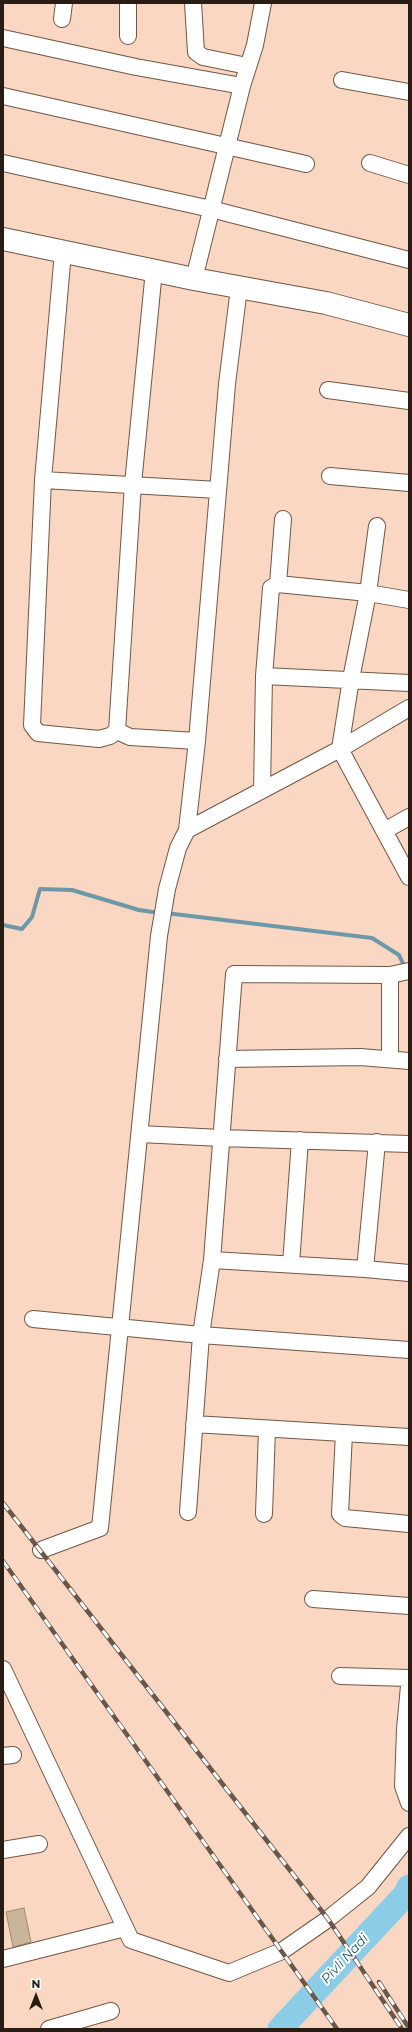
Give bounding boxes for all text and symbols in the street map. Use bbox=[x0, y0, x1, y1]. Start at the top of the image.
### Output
water label: Pivli Nadi bbox=[318, 1931, 372, 1987]
north arrow bbox=[16, 1976, 56, 2016]
text: N bbox=[32, 1977, 40, 1991]

